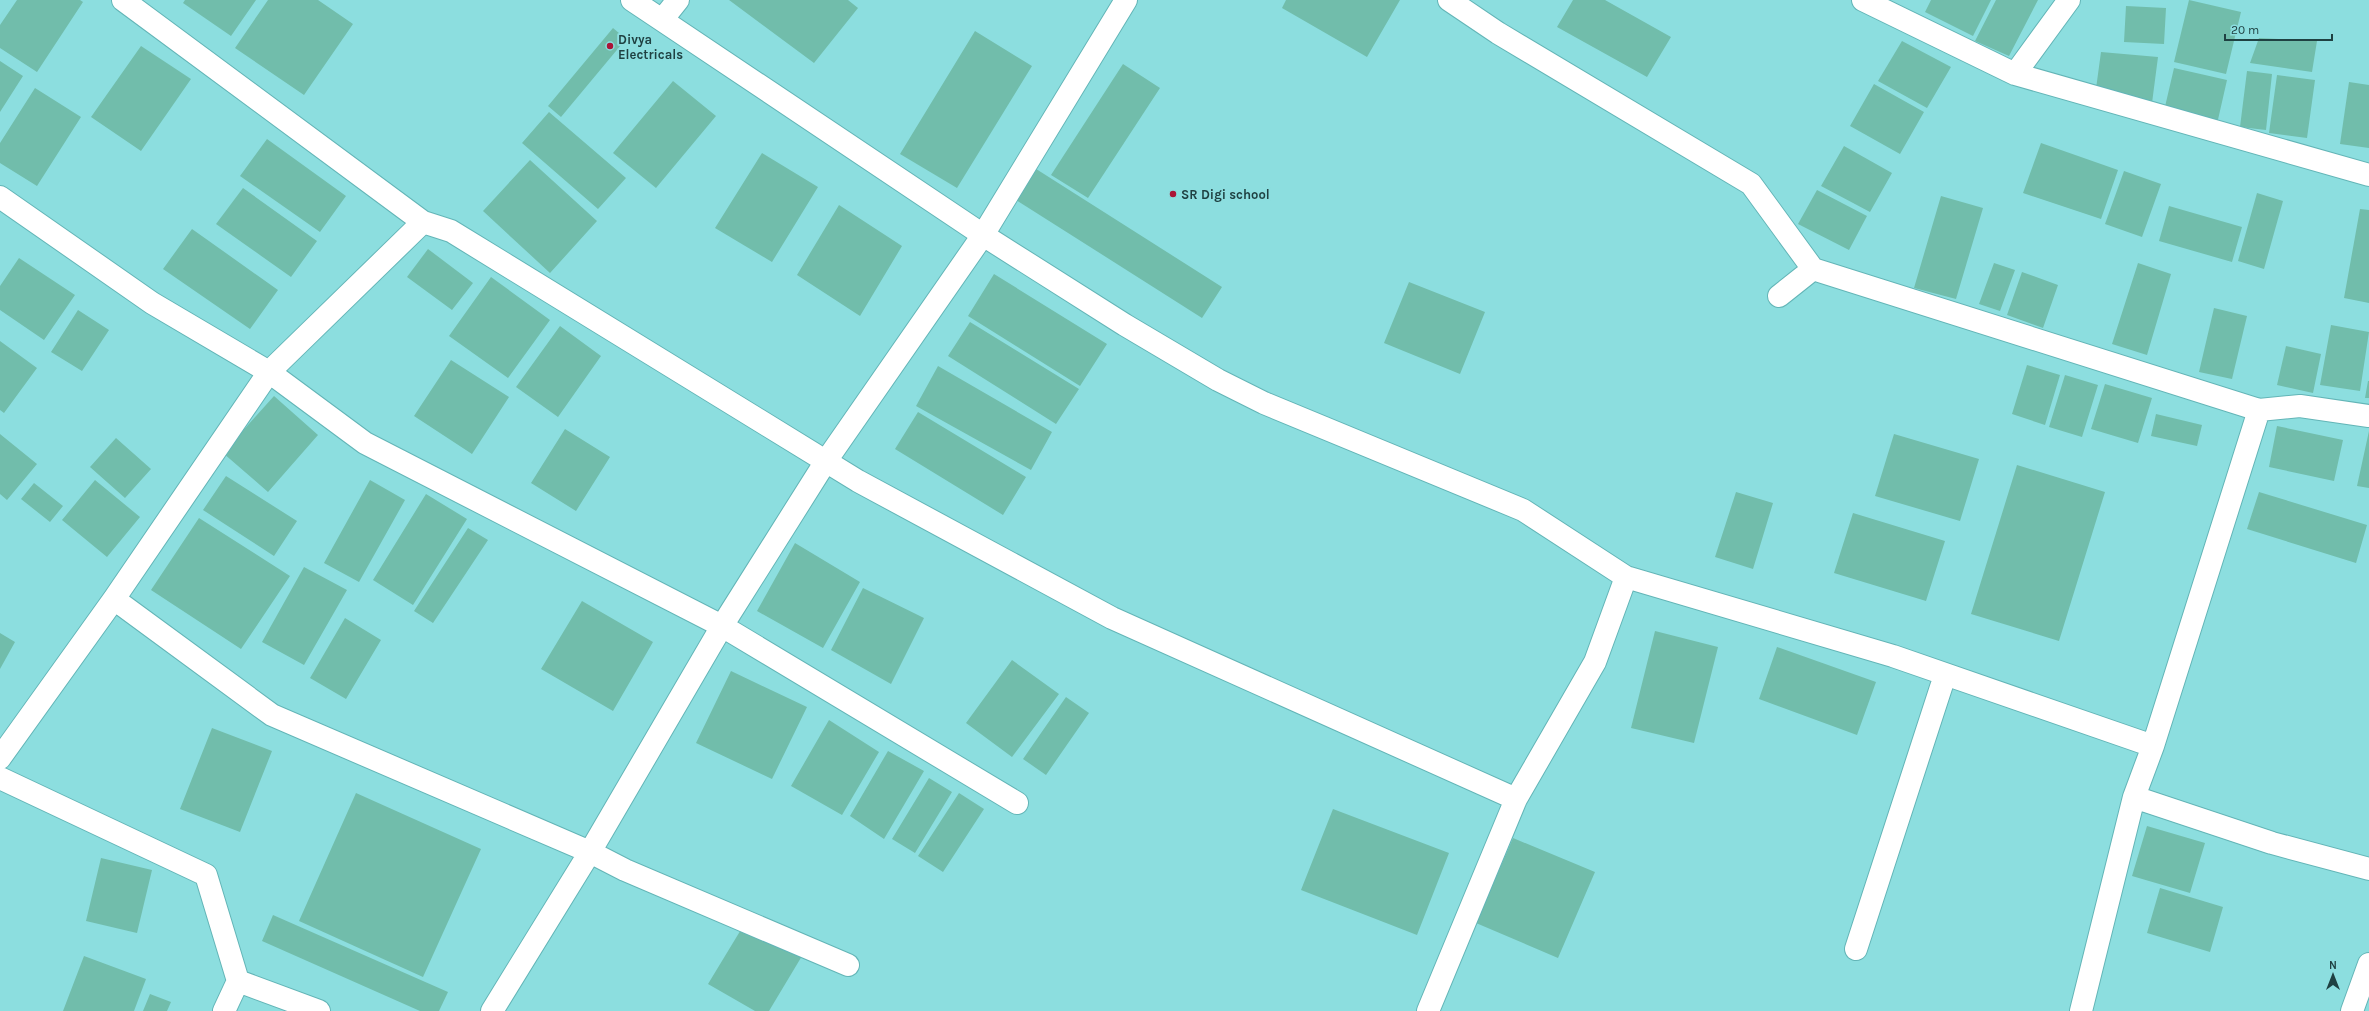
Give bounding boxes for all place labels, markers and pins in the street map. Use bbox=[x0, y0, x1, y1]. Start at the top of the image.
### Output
place label: Divya Electricals bbox=[618, 32, 683, 62]
marker: Divya Electricals bbox=[605, 41, 615, 51]
place label: SR Digi school bbox=[1181, 187, 1270, 202]
marker: SR Digi school bbox=[1168, 189, 1178, 199]

